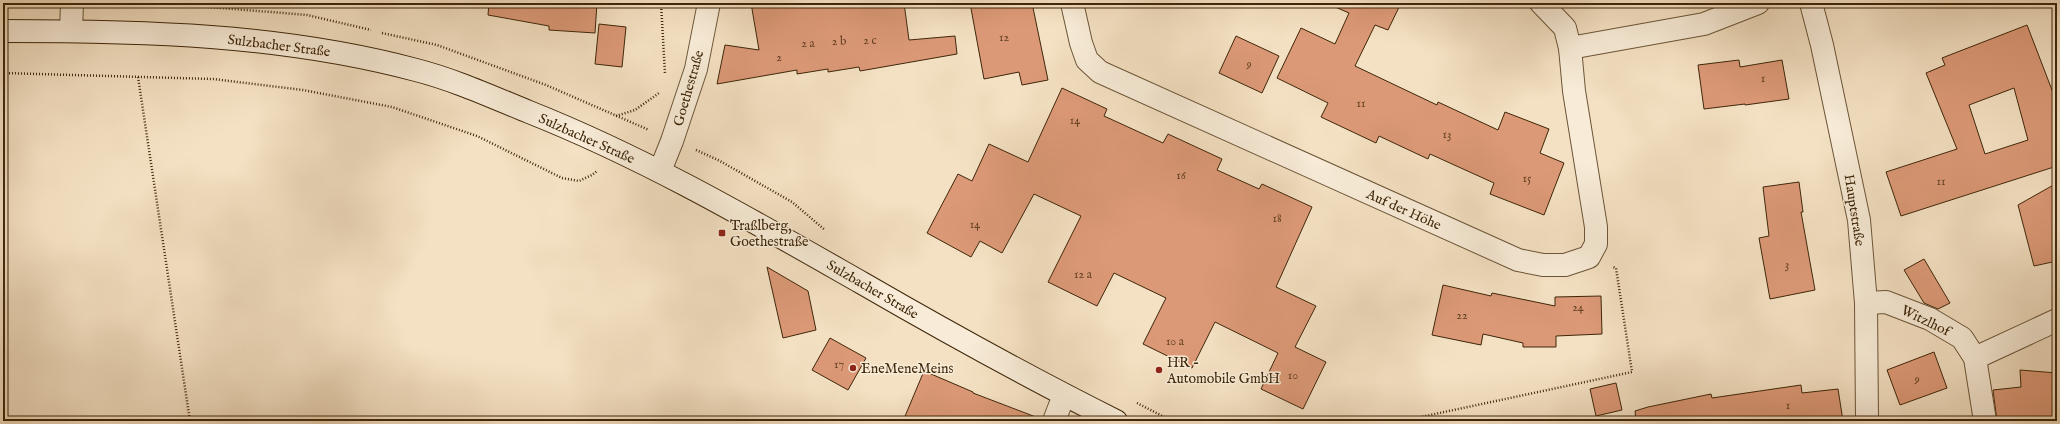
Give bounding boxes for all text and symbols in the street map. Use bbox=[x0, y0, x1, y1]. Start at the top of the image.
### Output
house number: 12 bbox=[999, 30, 1009, 45]
street label: Sulzbacher Straße bbox=[227, 31, 332, 61]
house number: 2 c bbox=[863, 33, 877, 48]
house number: 2 b bbox=[832, 34, 846, 49]
house number: 2 a bbox=[801, 36, 816, 51]
street label: Goethestraße bbox=[670, 48, 709, 128]
house number: 2 bbox=[776, 50, 782, 65]
house number: 9 bbox=[1245, 57, 1252, 72]
house number: 1 bbox=[1761, 71, 1765, 86]
house number: 11 bbox=[1357, 96, 1365, 111]
street label: Sulzbacher Straße bbox=[536, 110, 638, 168]
house number: 14 bbox=[1070, 113, 1080, 128]
house number: 13 bbox=[1443, 127, 1451, 142]
house number: 16 bbox=[1176, 168, 1187, 183]
house number: 15 bbox=[1523, 171, 1532, 186]
street label: Hauptstraße bbox=[1839, 173, 1869, 248]
house number: 11 bbox=[1937, 174, 1945, 189]
street label: Auf der Höhe bbox=[1362, 185, 1444, 235]
house number: 18 bbox=[1272, 211, 1282, 226]
place label: Traßlberg, Goethestraße bbox=[730, 217, 809, 251]
house number: 14 bbox=[970, 217, 980, 232]
marker: Traßlberg, Goethestraße bbox=[717, 228, 727, 238]
street label: Sulzbacher Straße bbox=[823, 256, 922, 324]
house number: 3 bbox=[1785, 257, 1789, 272]
house number: 12 a bbox=[1074, 267, 1093, 282]
house number: 24 bbox=[1572, 300, 1584, 315]
street label: Witzlhof bbox=[1898, 301, 1956, 342]
house number: 22 bbox=[1456, 308, 1468, 323]
house number: 10 a bbox=[1166, 334, 1185, 349]
place label: HR - Automobile GmbH bbox=[1166, 354, 1280, 388]
house number: 17 bbox=[834, 357, 844, 372]
place label: EneMeneMeins bbox=[861, 360, 953, 378]
marker: EneMeneMeins bbox=[848, 363, 858, 373]
marker: HR - Automobile GmbH bbox=[1154, 365, 1164, 375]
house number: 10 bbox=[1288, 368, 1298, 383]
house number: 9 bbox=[1913, 372, 1920, 387]
house number: 1 bbox=[1786, 398, 1790, 413]

